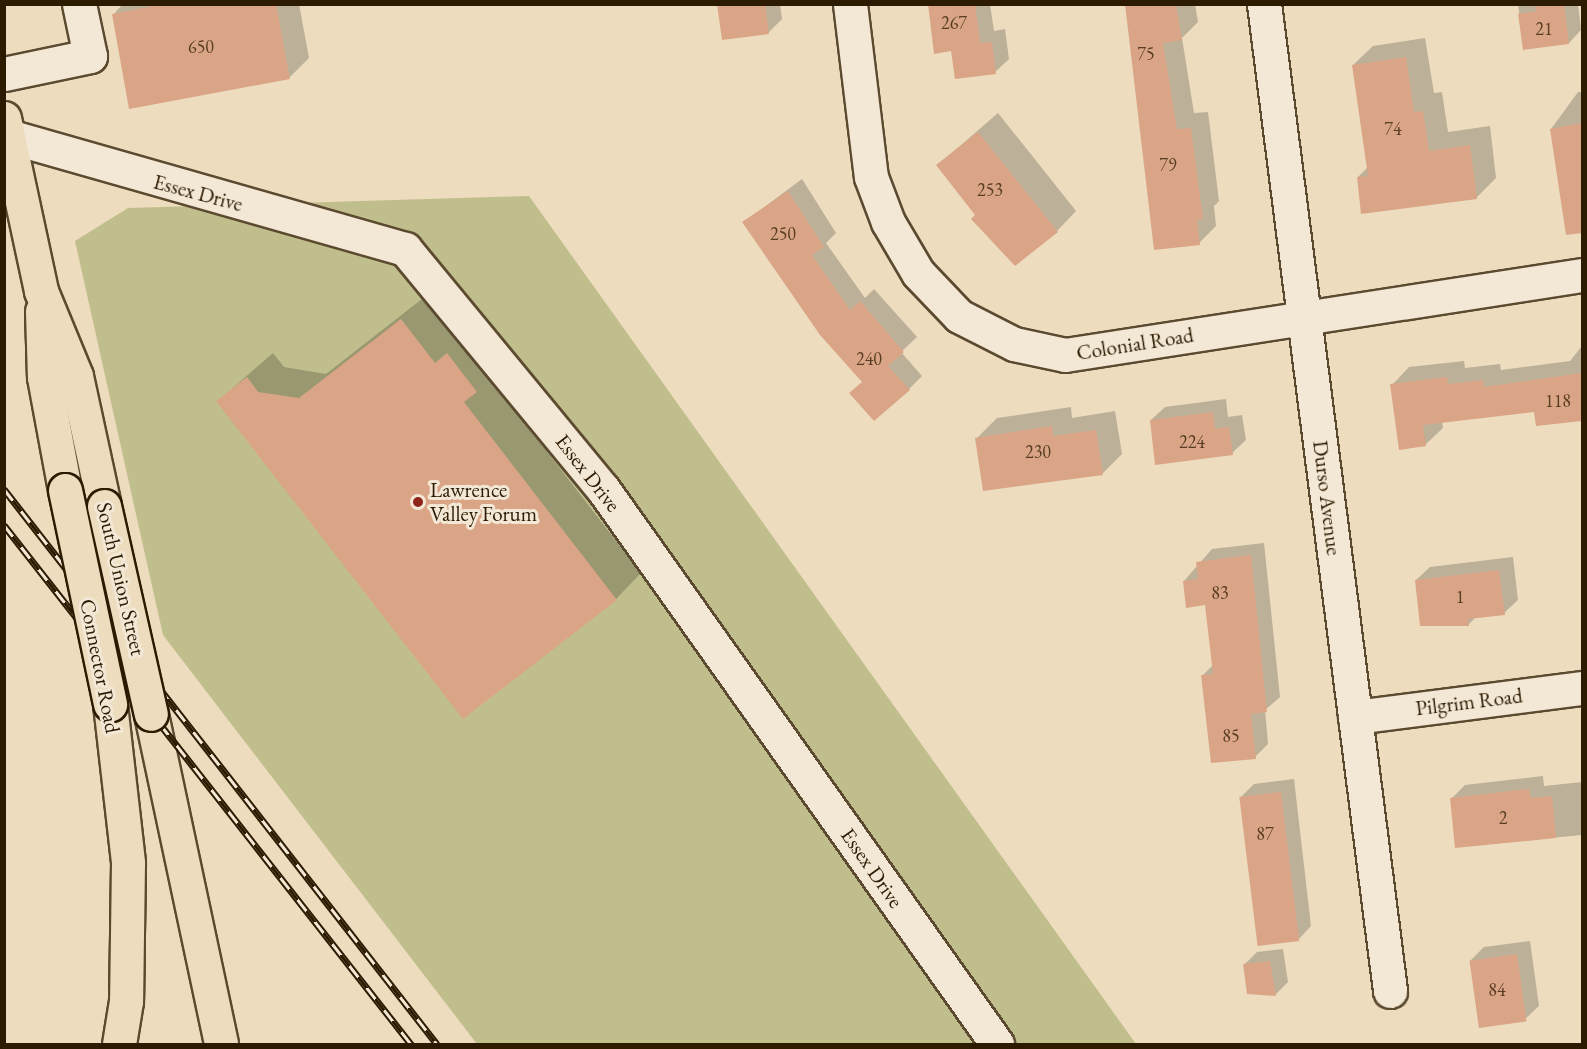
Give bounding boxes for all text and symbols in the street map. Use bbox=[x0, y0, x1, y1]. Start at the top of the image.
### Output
house number: 267 bbox=[941, 12, 967, 34]
house number: 21 bbox=[1535, 18, 1553, 40]
house number: 650 bbox=[188, 36, 214, 58]
house number: 75 bbox=[1137, 43, 1155, 65]
house number: 74 bbox=[1384, 118, 1402, 140]
house number: 79 bbox=[1159, 154, 1177, 176]
street label: Essex Drive bbox=[151, 169, 245, 217]
house number: 253 bbox=[977, 179, 1003, 201]
house number: 250 bbox=[770, 223, 796, 245]
street label: Colonial Road bbox=[1075, 322, 1195, 366]
house number: 240 bbox=[856, 348, 882, 370]
house number: 118 bbox=[1545, 390, 1571, 412]
street label: Essex Drive bbox=[550, 429, 626, 517]
house number: 224 bbox=[1179, 431, 1205, 453]
street label: Durso Avenue bbox=[1307, 439, 1347, 557]
house number: 230 bbox=[1025, 441, 1051, 463]
place label: Lawrence Valley Forum bbox=[430, 477, 537, 527]
marker: Lawrence Valley Forum bbox=[411, 495, 425, 509]
street label: South Union Street bbox=[91, 500, 151, 658]
house number: 83 bbox=[1211, 582, 1229, 604]
house number: 1 bbox=[1456, 586, 1464, 608]
street label: Connector Road bbox=[75, 597, 125, 735]
street label: Pilgrim Road bbox=[1414, 683, 1524, 721]
house number: 85 bbox=[1222, 725, 1240, 747]
house number: 2 bbox=[1499, 807, 1507, 829]
street label: Essex Drive bbox=[835, 823, 909, 913]
house number: 87 bbox=[1256, 823, 1274, 845]
house number: 84 bbox=[1488, 979, 1506, 1001]

